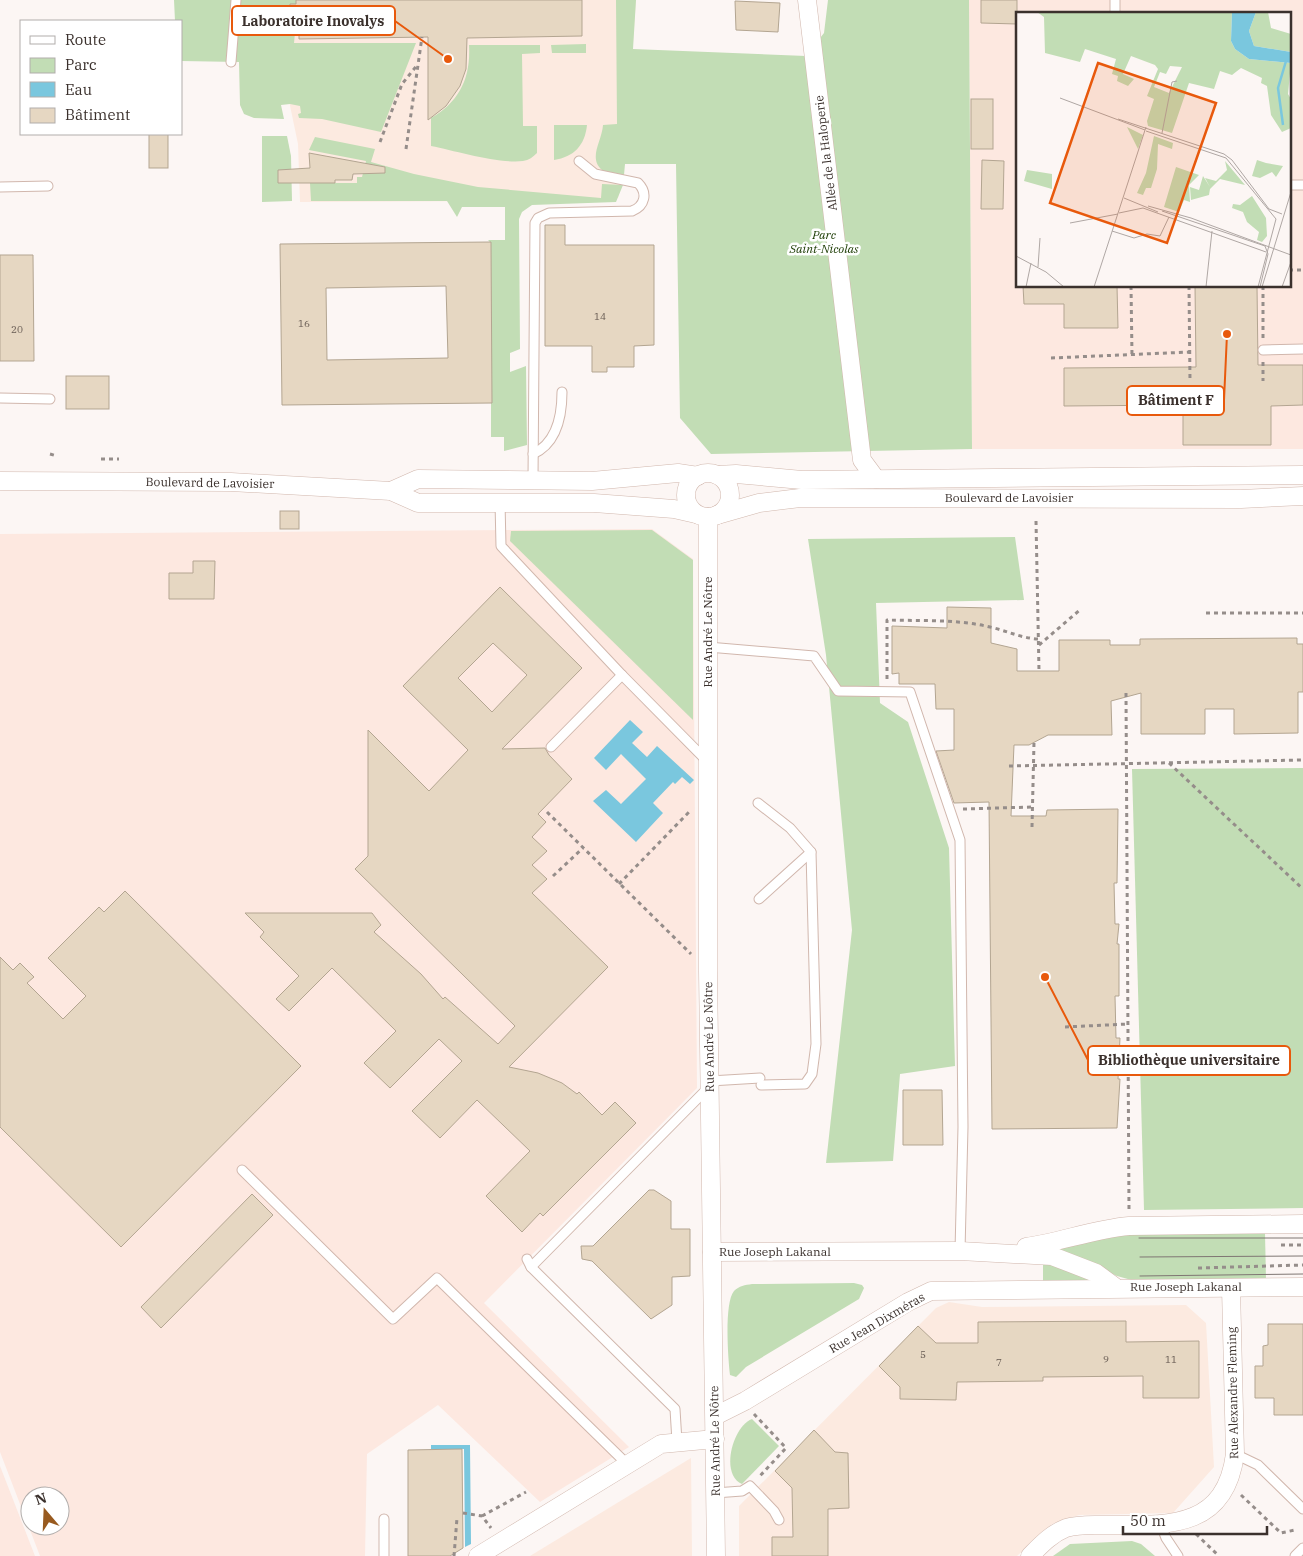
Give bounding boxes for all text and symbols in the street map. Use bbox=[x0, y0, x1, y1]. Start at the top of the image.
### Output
callout: Laboratoire Inovalys bbox=[232, 6, 395, 35]
text: Laboratoire Inovalys bbox=[242, 12, 384, 30]
inset map bbox=[1016, 12, 1290, 288]
legend bbox=[20, 20, 182, 135]
text: Route bbox=[65, 30, 106, 49]
text: Parc bbox=[65, 55, 97, 74]
text: Eau bbox=[65, 80, 92, 99]
street label: Allée de la Haloperie bbox=[811, 94, 840, 212]
text: Bâtiment bbox=[65, 105, 130, 124]
park label: Parc Saint-Nicolas bbox=[788, 227, 859, 256]
house number: 14 bbox=[594, 310, 606, 323]
house number: 16 bbox=[298, 317, 310, 330]
house number: 20 bbox=[11, 323, 23, 336]
callout: Bâtiment F bbox=[1127, 386, 1224, 415]
text: Bâtiment F bbox=[1138, 391, 1214, 409]
street label: Boulevard de Lavoisier bbox=[146, 474, 275, 491]
street label: Boulevard de Lavoisier bbox=[945, 490, 1074, 505]
street label: Rue André Le Nôtre bbox=[700, 577, 715, 687]
street label: Rue André Le Nôtre bbox=[700, 982, 717, 1093]
callout: Bibliothèque universitaire bbox=[1088, 1046, 1290, 1075]
text: Bibliothèque universitaire bbox=[1098, 1051, 1280, 1069]
street label: Rue Joseph Lakanal bbox=[719, 1244, 831, 1259]
street label: Rue Joseph Lakanal bbox=[1130, 1279, 1242, 1294]
street label: Rue Jean Dixméras bbox=[826, 1289, 927, 1356]
street label: Rue Alexandre Fleming bbox=[1224, 1326, 1241, 1459]
house number: 5 bbox=[920, 1348, 926, 1361]
house number: 9 bbox=[1103, 1353, 1109, 1366]
house number: 11 bbox=[1165, 1353, 1177, 1366]
house number: 7 bbox=[996, 1356, 1002, 1369]
street label: Rue André Le Nôtre bbox=[706, 1386, 723, 1497]
north arrow bbox=[20, 1486, 70, 1536]
text: N bbox=[33, 1488, 49, 1509]
scale bar bbox=[1123, 1504, 1267, 1536]
text: 50 m bbox=[1130, 1511, 1166, 1530]

